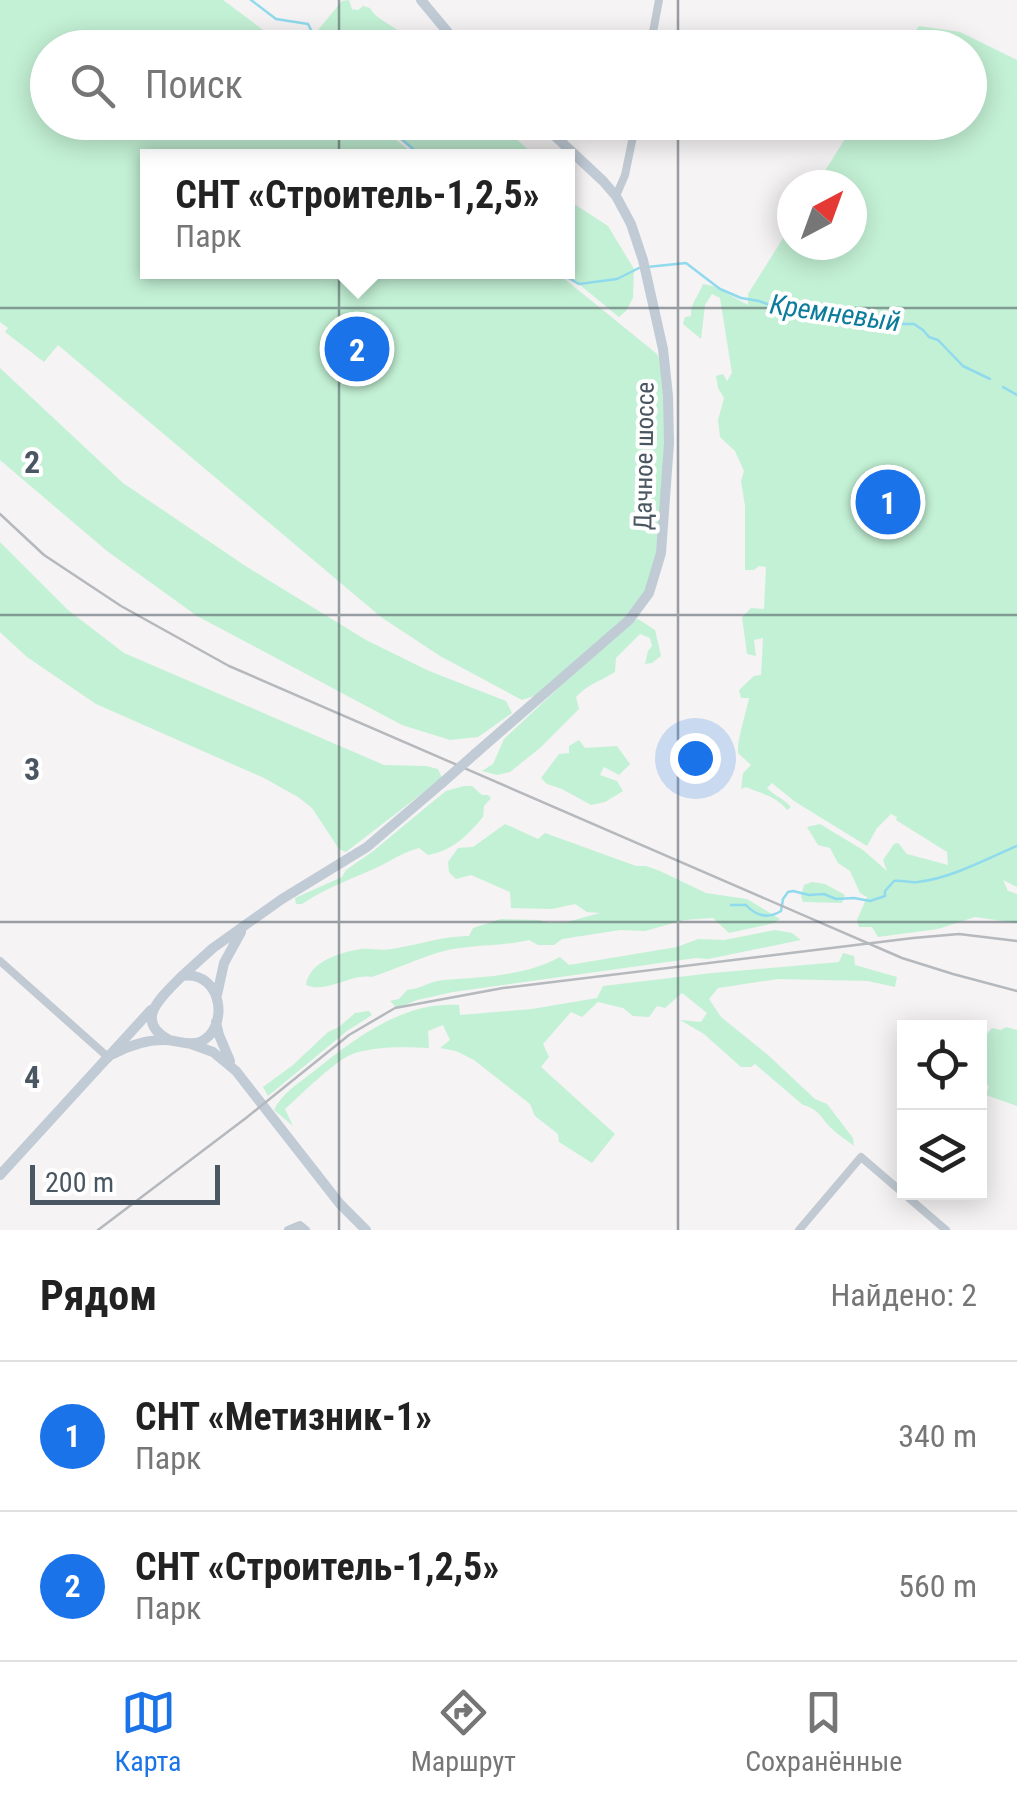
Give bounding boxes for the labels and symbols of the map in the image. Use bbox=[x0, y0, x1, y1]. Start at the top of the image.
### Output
north arrow bbox=[777, 170, 867, 260]
water label: Кремневый bbox=[768, 288, 902, 338]
pin: 2 bbox=[324, 312, 390, 386]
street label: Дачное шоссе bbox=[628, 382, 660, 530]
text: 2 bbox=[24, 443, 40, 481]
pin: 1 bbox=[856, 464, 920, 540]
your location bbox=[670, 733, 721, 784]
text: 3 bbox=[24, 750, 40, 788]
text: 4 bbox=[24, 1058, 40, 1096]
scale bar bbox=[30, 1160, 220, 1204]

